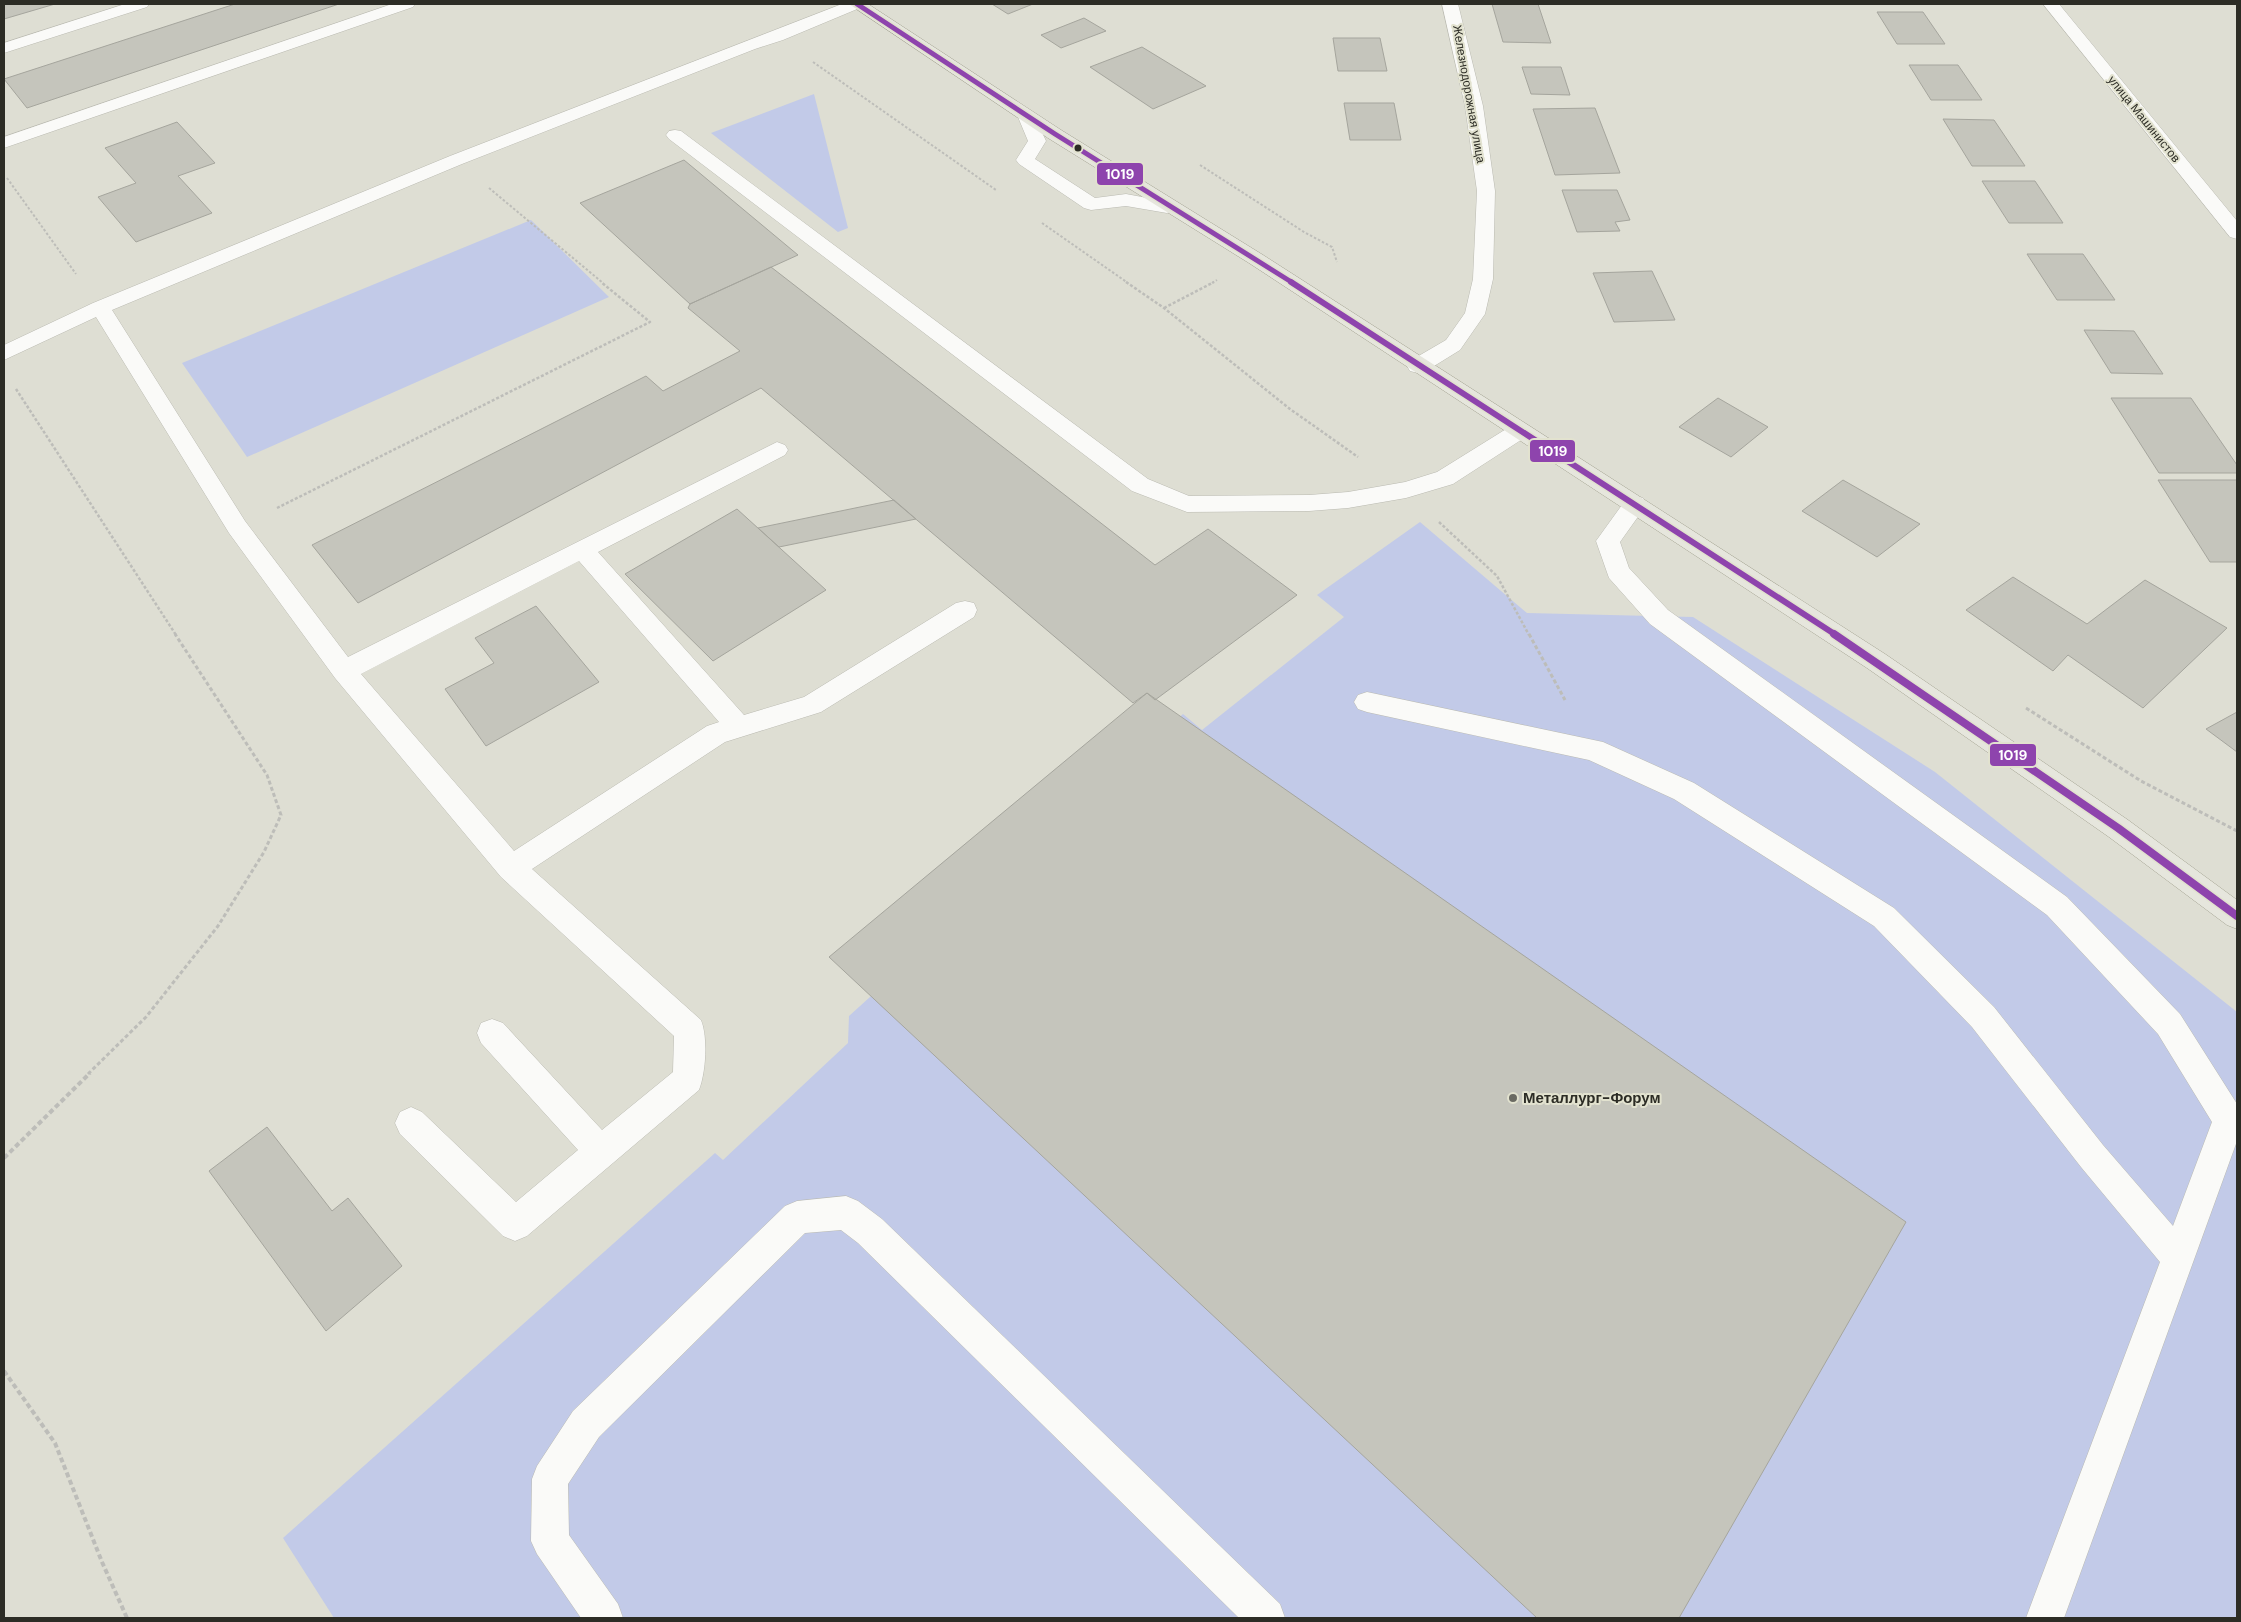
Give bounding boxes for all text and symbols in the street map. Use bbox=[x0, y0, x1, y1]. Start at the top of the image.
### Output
street label: Железнодорожная улица bbox=[1449, 24, 1489, 165]
street label: улица Машинистов bbox=[2104, 72, 2184, 166]
unlabelled marker bbox=[1073, 143, 1083, 153]
line badge: 1019 bbox=[1096, 162, 1144, 186]
text: 1019 bbox=[1106, 165, 1135, 183]
line badge: 1019 bbox=[1529, 439, 1576, 463]
text: 1019 bbox=[1539, 442, 1568, 460]
line badge: 1019 bbox=[1989, 743, 2037, 767]
text: 1019 bbox=[1999, 746, 2028, 764]
place label: Металлург-Форум bbox=[1523, 1088, 1661, 1108]
marker: Металлург-Форум bbox=[1507, 1092, 1519, 1104]

